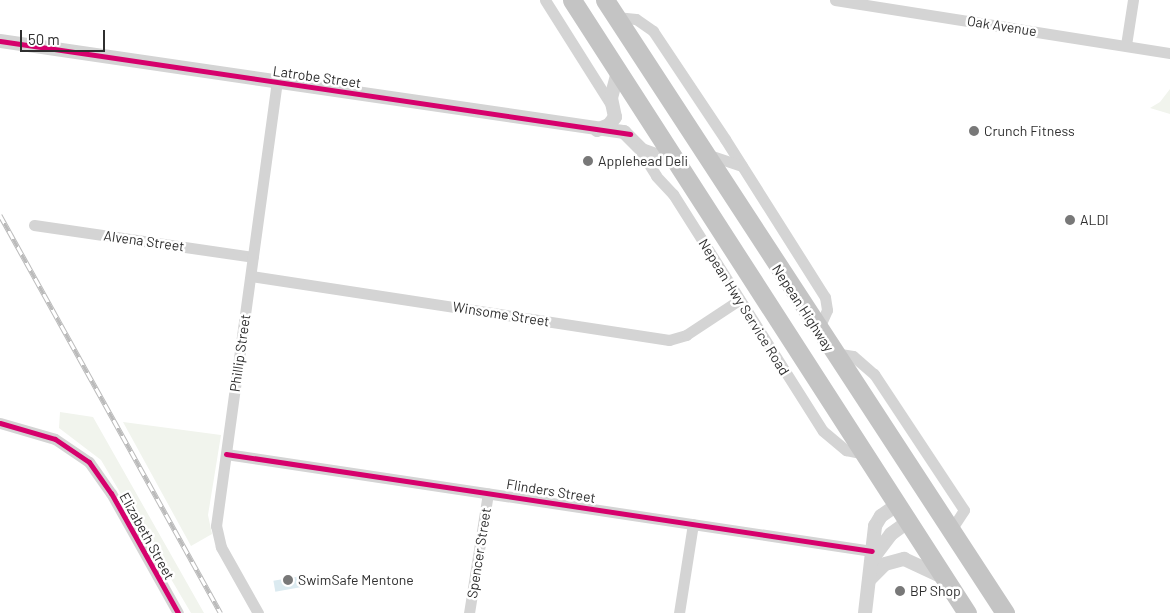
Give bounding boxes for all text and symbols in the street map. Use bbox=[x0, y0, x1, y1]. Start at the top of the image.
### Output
street label: Oak Avenue bbox=[966, 12, 1038, 40]
scale bar bbox=[22, 20, 108, 52]
text: 50 m bbox=[28, 30, 60, 48]
street label: Latrobe Street bbox=[272, 63, 362, 91]
place label: Crunch Fitness bbox=[984, 123, 1075, 139]
marker: Crunch Fitness bbox=[968, 125, 980, 137]
place label: Applehead Deli bbox=[598, 153, 688, 169]
marker: Applehead Deli bbox=[582, 155, 594, 167]
place label: ALDI bbox=[1080, 212, 1109, 228]
marker: ALDI bbox=[1064, 214, 1076, 226]
street label: Alvena Street bbox=[103, 227, 185, 255]
street label: Nepean Hwy Service Road bbox=[695, 236, 793, 378]
street label: Nepean Highway bbox=[769, 261, 837, 355]
street label: Winsome Street bbox=[451, 298, 551, 330]
street label: Phillip Street bbox=[226, 313, 254, 393]
street label: Flinders Street bbox=[505, 476, 597, 506]
street label: Elizabeth Street bbox=[116, 489, 178, 583]
street label: Spencer Street bbox=[464, 506, 494, 600]
place label: SwimSafe Mentone bbox=[298, 572, 414, 588]
marker: SwimSafe Mentone bbox=[282, 574, 294, 586]
place label: BP Shop bbox=[910, 583, 961, 599]
marker: BP Shop bbox=[894, 585, 906, 597]

